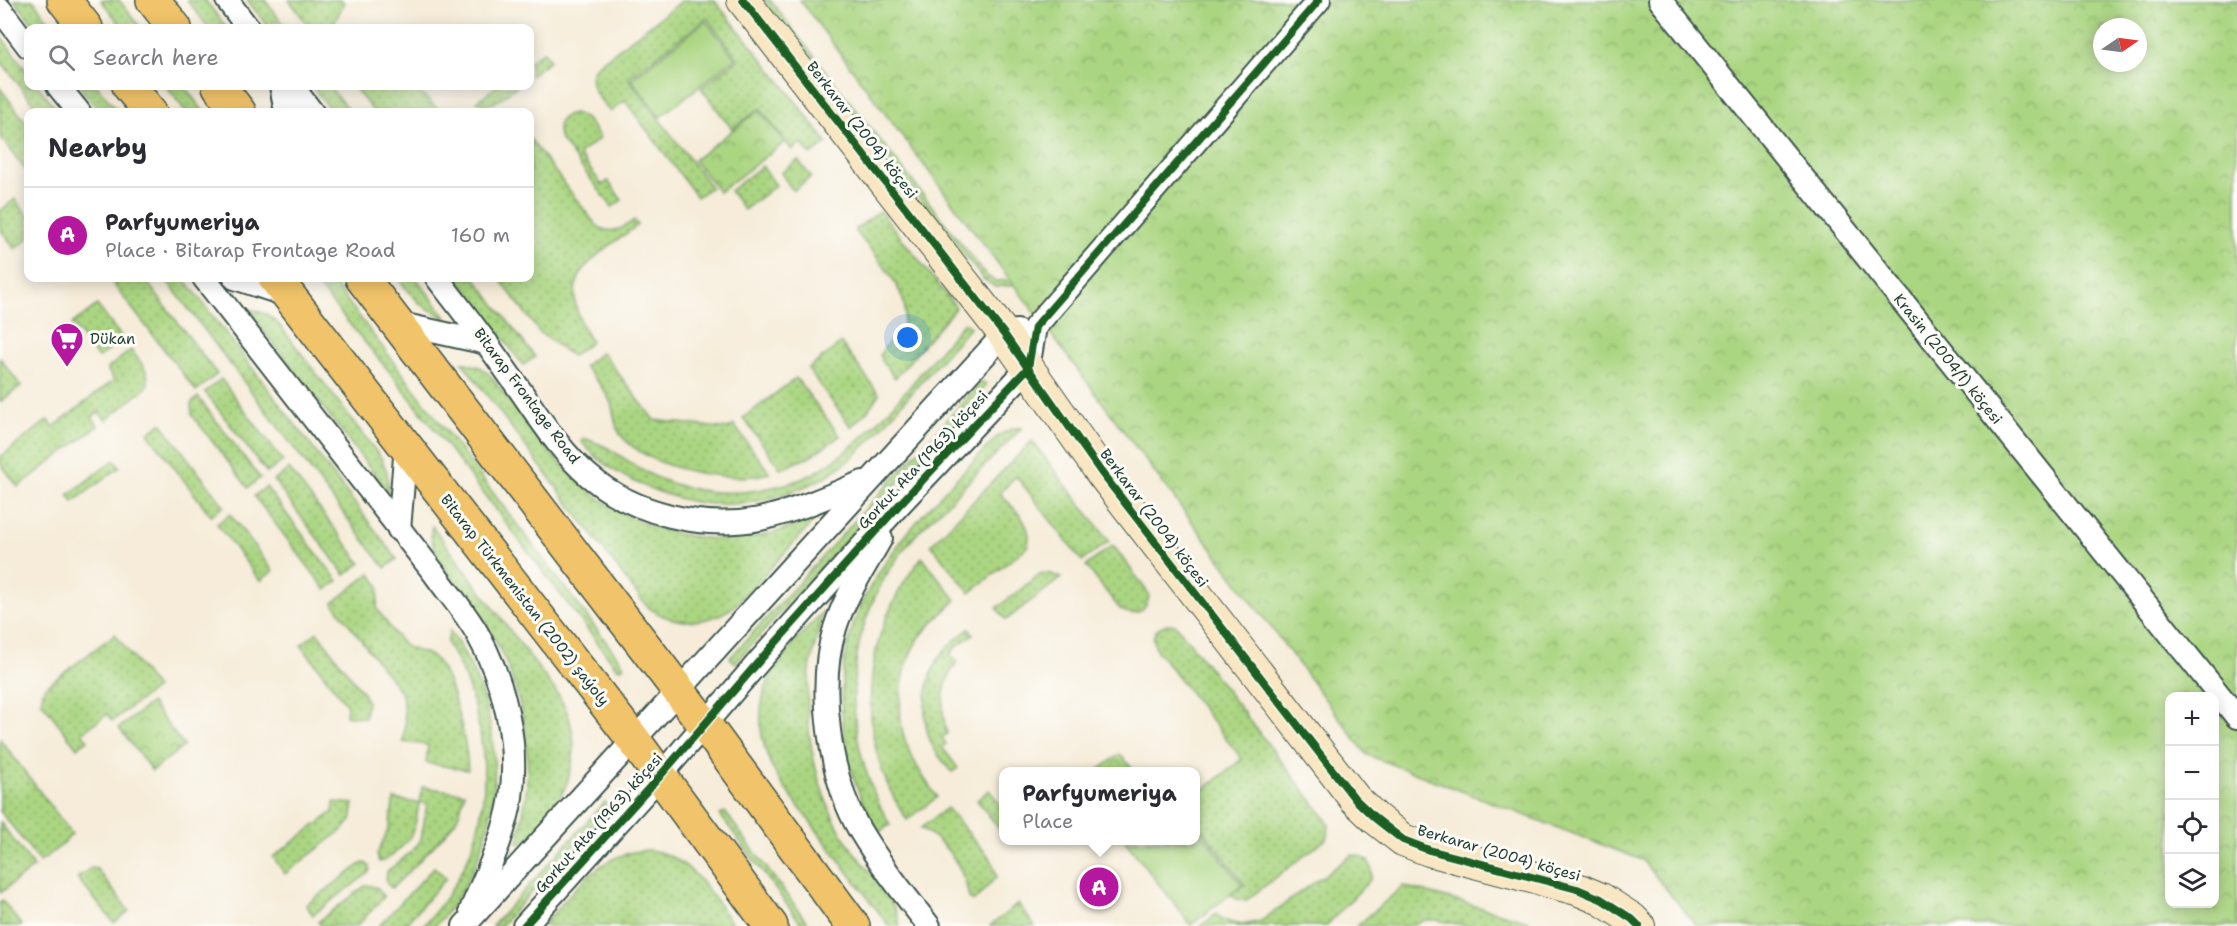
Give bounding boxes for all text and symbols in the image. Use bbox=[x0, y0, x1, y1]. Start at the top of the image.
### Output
north arrow bbox=[2093, 18, 2147, 72]
search box bbox=[24, 24, 534, 90]
icon: search bbox=[45, 41, 78, 74]
text: Search here bbox=[93, 43, 219, 72]
street label: Berkarar (2004) köçesi bbox=[802, 57, 922, 203]
text: Nearby bbox=[48, 130, 147, 165]
text: Parfyumeriya bbox=[105, 208, 259, 237]
text: A bbox=[60, 222, 75, 248]
text: 160 m bbox=[451, 222, 510, 248]
text: Place · Bitarap Frontage Road bbox=[105, 237, 395, 263]
street label: Krasin (2004/1) köçesi bbox=[1889, 290, 2007, 428]
supermarket icon: Dükan bbox=[49, 321, 85, 368]
your location bbox=[893, 323, 922, 352]
street label: Bitarap Frontage Road bbox=[469, 324, 585, 468]
place label: Dükan bbox=[90, 329, 135, 349]
street label: Gorkut Ata (1963) köçesi bbox=[854, 387, 992, 533]
street label: Berkarar (2004) köçesi bbox=[1095, 445, 1213, 591]
street label: Bitarap Türkmenistan (2002) şaýoly bbox=[436, 490, 614, 710]
map controls bbox=[2165, 692, 2219, 908]
button: + bbox=[2165, 692, 2219, 746]
button: − bbox=[2165, 746, 2219, 800]
street label: Gorkut Ata (1963) köçesi bbox=[531, 749, 667, 897]
popup bbox=[999, 767, 1200, 845]
text: Parfyumeriya bbox=[1022, 779, 1177, 808]
button: locate bbox=[2165, 800, 2219, 854]
text: Place bbox=[1022, 808, 1073, 834]
street label: Berkarar (2004) köçesi bbox=[1415, 820, 1583, 886]
button: layers bbox=[2165, 854, 2219, 908]
pin: A bbox=[1080, 864, 1118, 910]

